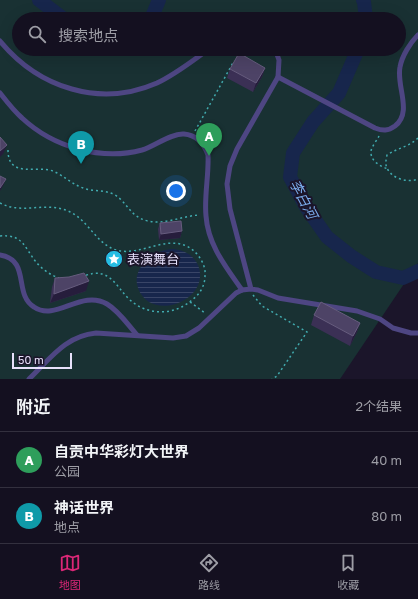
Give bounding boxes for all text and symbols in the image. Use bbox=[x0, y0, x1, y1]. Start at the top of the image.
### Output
search box bbox=[12, 12, 406, 56]
icon: search bbox=[26, 23, 48, 45]
text: 搜索地点 bbox=[58, 26, 118, 44]
pin: A bbox=[196, 123, 222, 156]
pin: B bbox=[68, 131, 94, 164]
water label: 李白河 bbox=[287, 176, 323, 224]
your location bbox=[166, 181, 186, 201]
place icon: 表演舞台 bbox=[104, 249, 124, 269]
place label: 表演舞台 bbox=[127, 251, 179, 267]
scale bar bbox=[12, 351, 72, 370]
text: 50 m bbox=[18, 353, 44, 366]
text: 附近 bbox=[16, 396, 50, 417]
text: 2个结果 bbox=[355, 398, 402, 414]
text: 自贡中华彩灯大世界 bbox=[54, 442, 189, 460]
text: A bbox=[24, 452, 34, 468]
text: 40 m bbox=[371, 452, 402, 468]
text: 公园 bbox=[54, 463, 80, 479]
text: 神话世界 bbox=[54, 498, 114, 516]
text: B bbox=[24, 508, 34, 524]
text: 80 m bbox=[371, 508, 402, 524]
text: 地点 bbox=[54, 519, 80, 535]
tab: 地图 bbox=[59, 552, 81, 592]
tab: 路线 bbox=[198, 552, 220, 592]
tab: 收藏 bbox=[337, 552, 359, 592]

